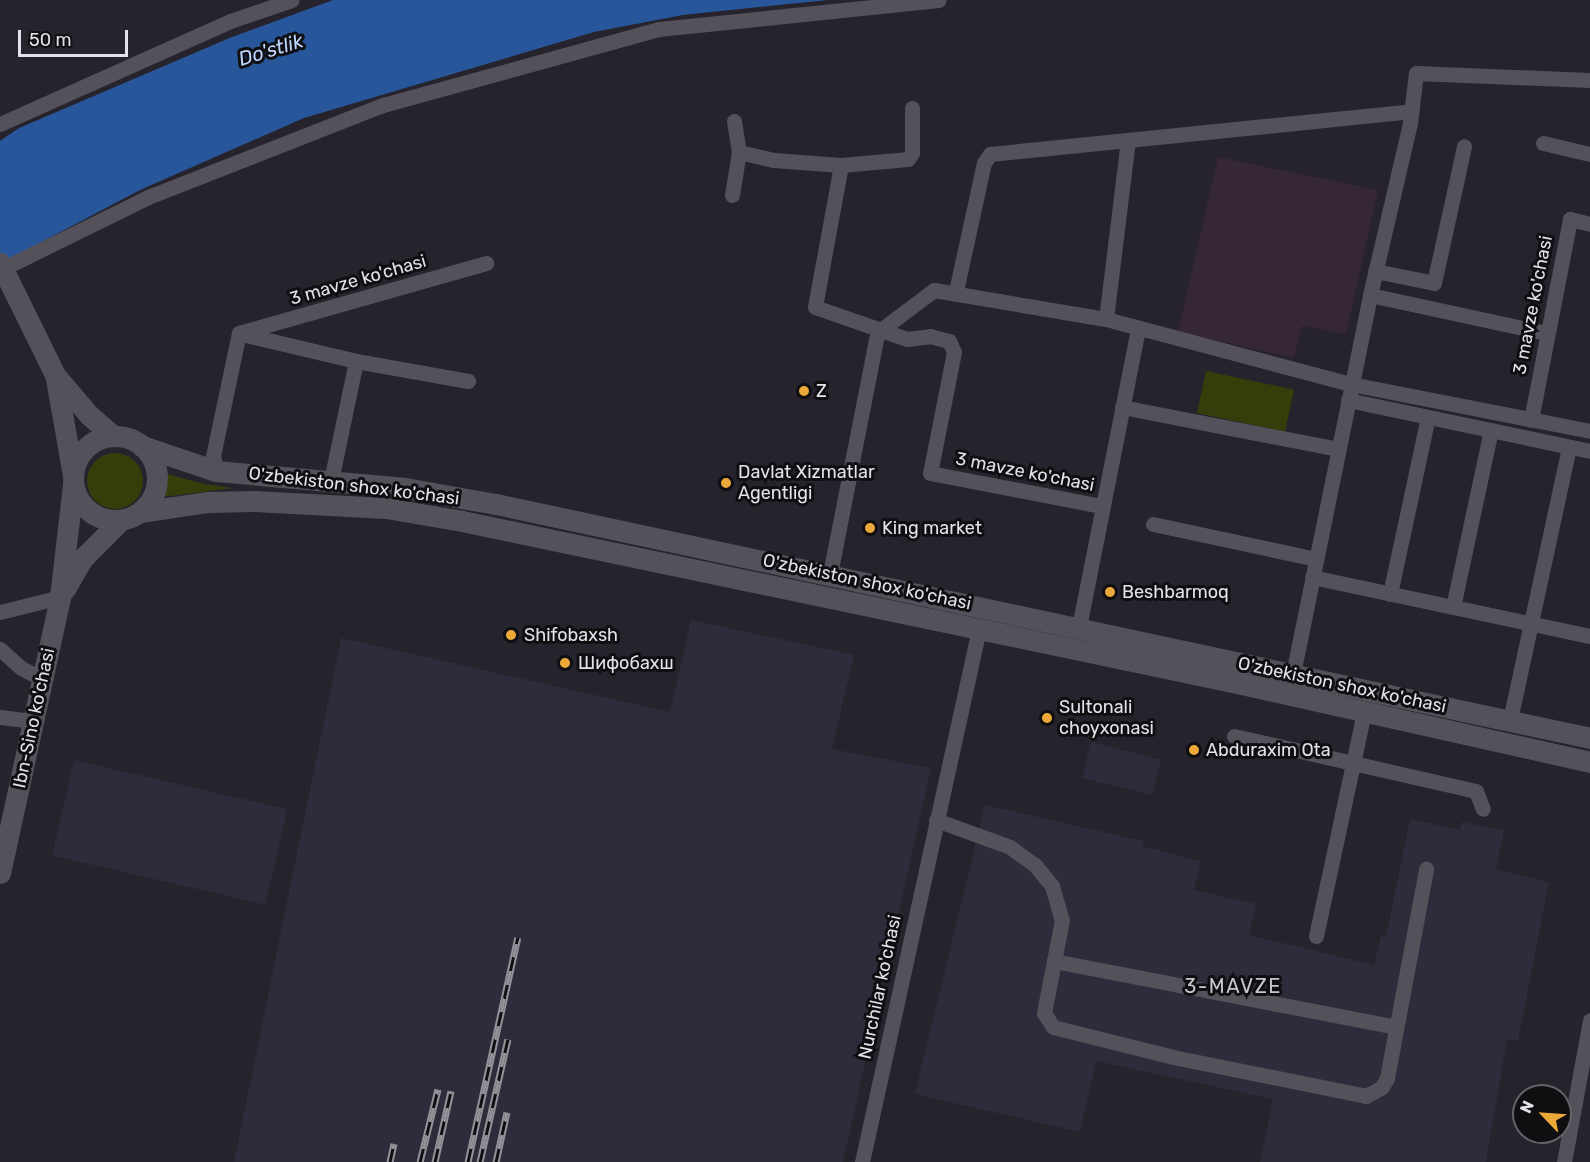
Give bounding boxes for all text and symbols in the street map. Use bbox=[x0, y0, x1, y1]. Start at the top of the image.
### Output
scale bar bbox=[21, 18, 130, 56]
text: 50 m bbox=[29, 29, 72, 51]
water label: Do'stlik bbox=[236, 29, 306, 71]
street label: 3 mavze ko'chasi bbox=[1509, 234, 1557, 376]
street label: 3 mavze ko'chasi bbox=[287, 250, 429, 310]
place label: Z bbox=[816, 380, 827, 402]
marker: Z bbox=[797, 384, 811, 398]
street label: 3 mavze ko'chasi bbox=[954, 448, 1096, 496]
street label: O'zbekiston shox ko'chasi bbox=[247, 462, 461, 510]
place label: Davlat Xizmatlar Agentligi bbox=[738, 462, 875, 504]
marker: Davlat Xizmatlar Agentligi bbox=[719, 476, 733, 490]
place label: King market bbox=[882, 517, 982, 539]
marker: King market bbox=[863, 521, 877, 535]
street label: O'zbekiston shox ko'chasi bbox=[761, 549, 973, 615]
place label: Beshbarmoq bbox=[1122, 581, 1229, 603]
marker: Beshbarmoq bbox=[1103, 585, 1117, 599]
place label: Shifobaxsh bbox=[524, 624, 618, 646]
marker: Shifobaxsh bbox=[502, 626, 520, 644]
street label: Ibn-Sino ko'chasi bbox=[9, 646, 59, 790]
place label: Шифобахш bbox=[578, 652, 674, 674]
street label: O'zbekiston shox ko'chasi bbox=[1236, 652, 1448, 718]
marker: Шифобахш bbox=[556, 654, 574, 672]
place label: Sultonali choyxonasi bbox=[1059, 697, 1154, 740]
marker: Sultonali choyxonasi bbox=[1040, 711, 1054, 725]
place label: Abduraxim Ota bbox=[1206, 739, 1331, 761]
marker: Abduraxim Ota bbox=[1187, 743, 1201, 757]
street label: Nurchilar ko'chasi bbox=[854, 913, 906, 1061]
district label: 3-MAVZE bbox=[1184, 974, 1282, 998]
north arrow bbox=[1512, 1084, 1572, 1144]
text: N bbox=[1516, 1098, 1538, 1116]

